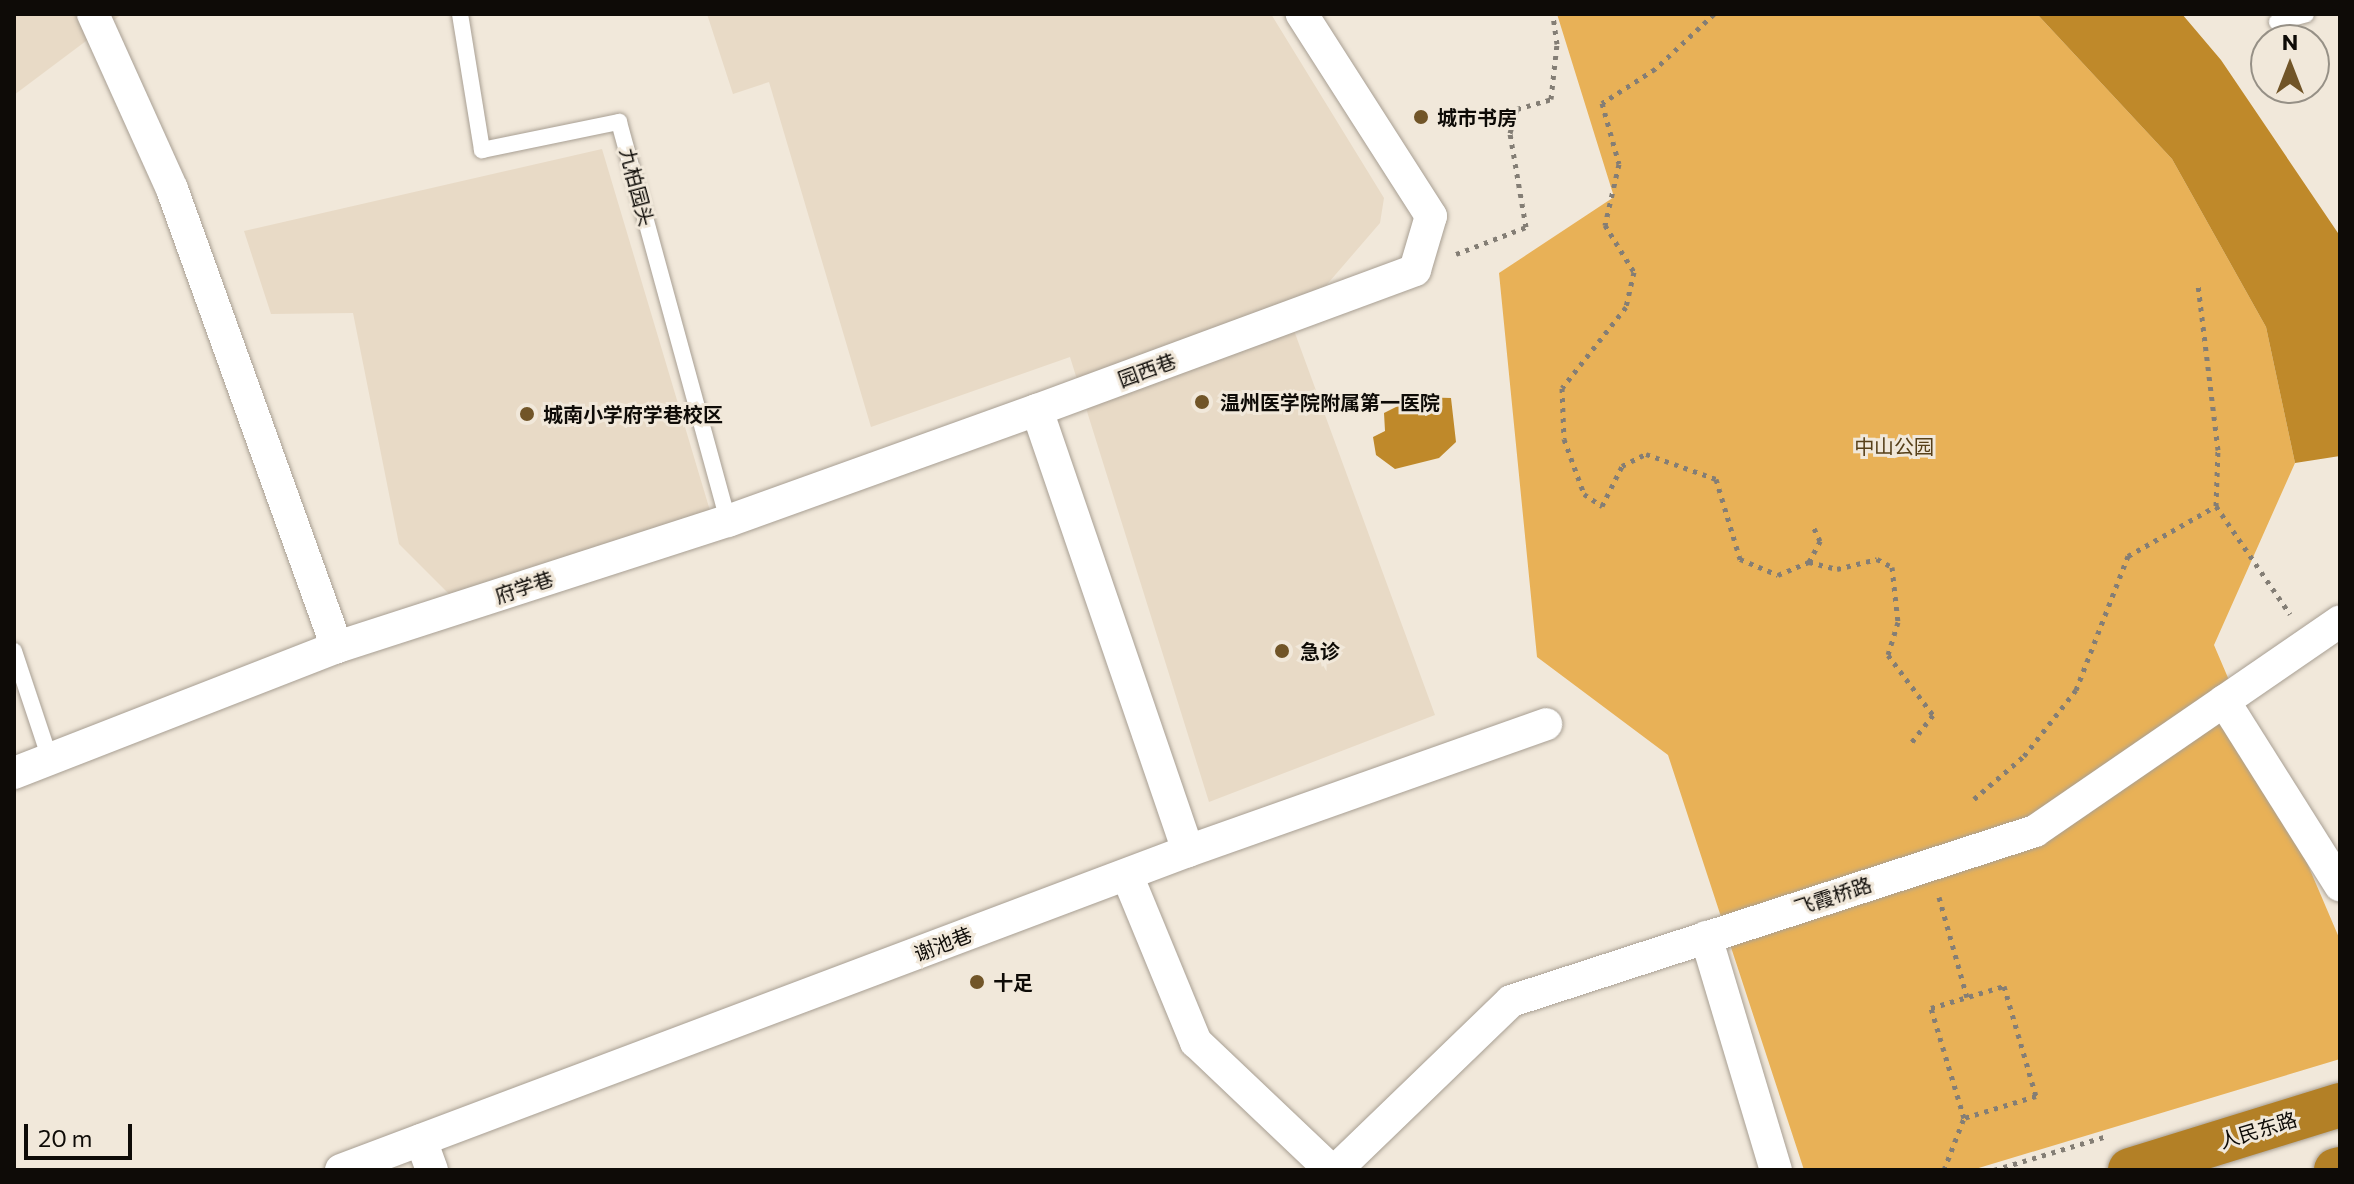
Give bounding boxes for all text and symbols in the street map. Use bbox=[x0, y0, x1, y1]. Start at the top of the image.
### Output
north arrow bbox=[2250, 24, 2330, 104]
text: N bbox=[2282, 28, 2298, 55]
place label: 城市书房 bbox=[1437, 105, 1517, 129]
marker: 城市书房 bbox=[1412, 108, 1430, 126]
street label: 九柏园头 bbox=[615, 145, 659, 229]
street label: 园西巷 bbox=[1115, 348, 1179, 392]
place label: 温州医学院附属第一医院 bbox=[1220, 390, 1440, 414]
marker: 温州医学院附属第一医院 bbox=[1191, 391, 1213, 413]
place label: 城南小学府学巷校区 bbox=[543, 402, 723, 426]
marker: 城南小学府学巷校区 bbox=[518, 405, 536, 423]
park label: 中山公园 bbox=[1854, 434, 1934, 458]
street label: 府学巷 bbox=[492, 566, 556, 608]
place label: 急诊 bbox=[1300, 639, 1340, 663]
marker: 急诊 bbox=[1271, 640, 1293, 662]
street label: 飞霞桥路 bbox=[1791, 872, 1875, 920]
street label: 谢池巷 bbox=[911, 922, 975, 966]
place label: 十足 bbox=[993, 970, 1033, 994]
marker: 十足 bbox=[968, 973, 986, 991]
street label: 人民东路 bbox=[2216, 1107, 2300, 1153]
scale bar bbox=[28, 1108, 136, 1158]
text: 20 m bbox=[38, 1123, 92, 1152]

